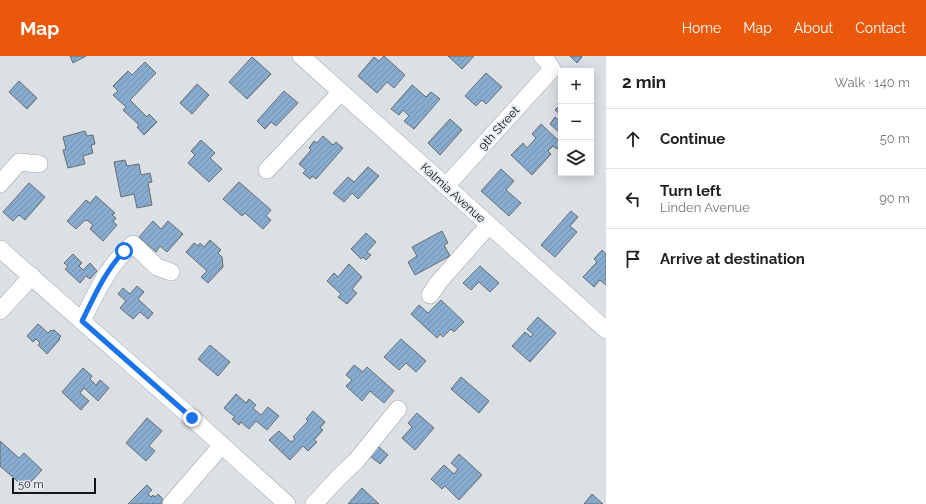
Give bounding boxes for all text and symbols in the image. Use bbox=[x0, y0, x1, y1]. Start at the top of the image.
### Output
text: Map bbox=[20, 17, 59, 39]
text: Home bbox=[682, 20, 721, 36]
text: Map bbox=[743, 20, 772, 36]
text: About bbox=[794, 20, 833, 36]
text: Contact bbox=[855, 20, 906, 36]
map controls bbox=[558, 68, 594, 176]
button: + bbox=[558, 68, 594, 104]
text: 2 min bbox=[622, 72, 666, 92]
text: Walk · 140 m bbox=[835, 75, 910, 90]
street label: 9th Street bbox=[476, 103, 522, 153]
button: − bbox=[558, 104, 594, 140]
icon: ahead bbox=[622, 128, 644, 150]
text: Continue bbox=[660, 130, 725, 148]
text: 50 m bbox=[880, 131, 910, 146]
button: layers bbox=[558, 140, 594, 176]
street label: Kalmia Avenue bbox=[418, 160, 488, 226]
text: Turn left bbox=[660, 182, 721, 200]
icon: left bbox=[622, 188, 644, 210]
text: 90 m bbox=[879, 191, 910, 206]
text: Linden Avenue bbox=[660, 200, 750, 215]
route start bbox=[115, 242, 133, 260]
icon: arrive bbox=[622, 248, 644, 270]
text: Arrive at destination bbox=[660, 250, 805, 268]
route end bbox=[183, 409, 201, 427]
scale bar bbox=[12, 476, 96, 495]
text: 50 m bbox=[18, 478, 44, 491]

